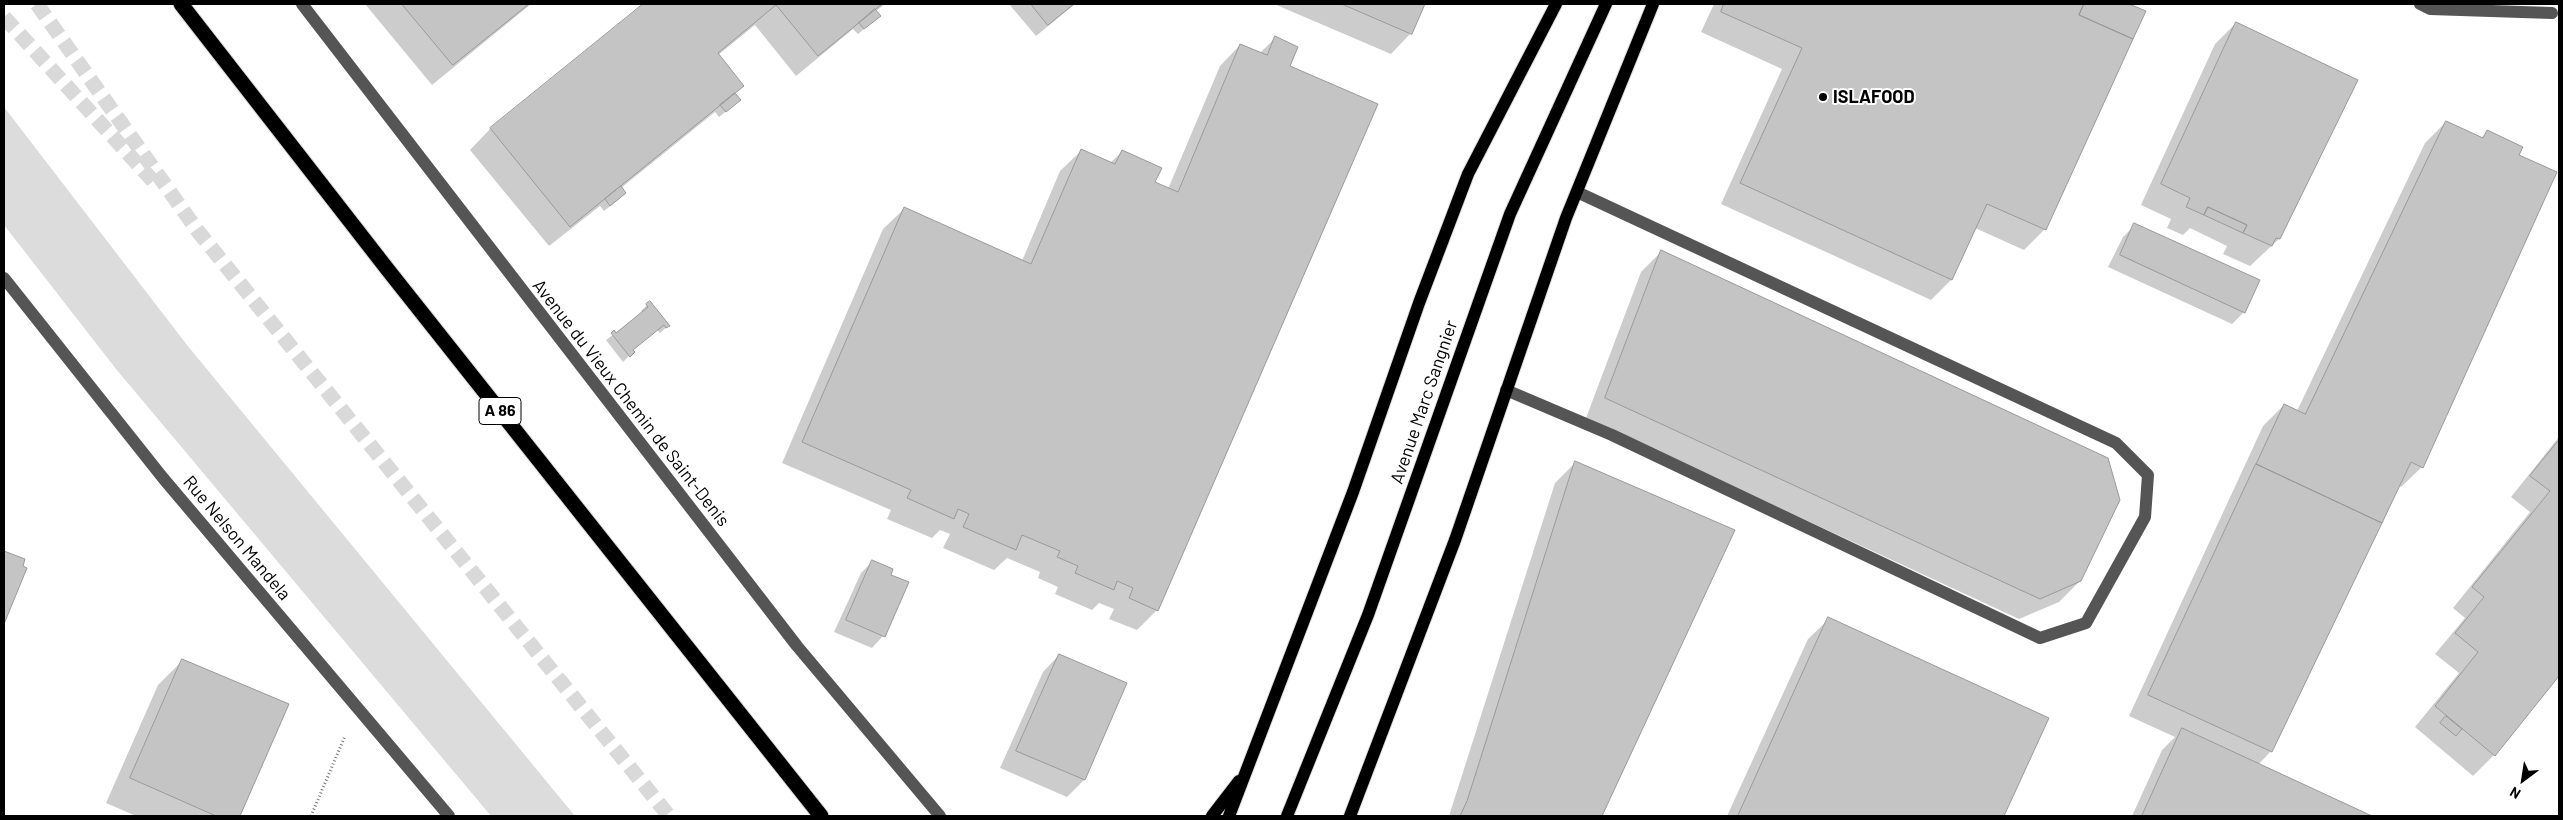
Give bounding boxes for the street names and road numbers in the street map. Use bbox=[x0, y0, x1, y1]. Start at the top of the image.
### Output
street label: Avenue du Vieux Chemin de Saint-Denis bbox=[528, 275, 734, 531]
street label: Avenue Marc Sangnier bbox=[1386, 317, 1462, 487]
road number: A 86 bbox=[479, 398, 521, 424]
street label: Rue Nelson Mandela bbox=[179, 471, 295, 605]

